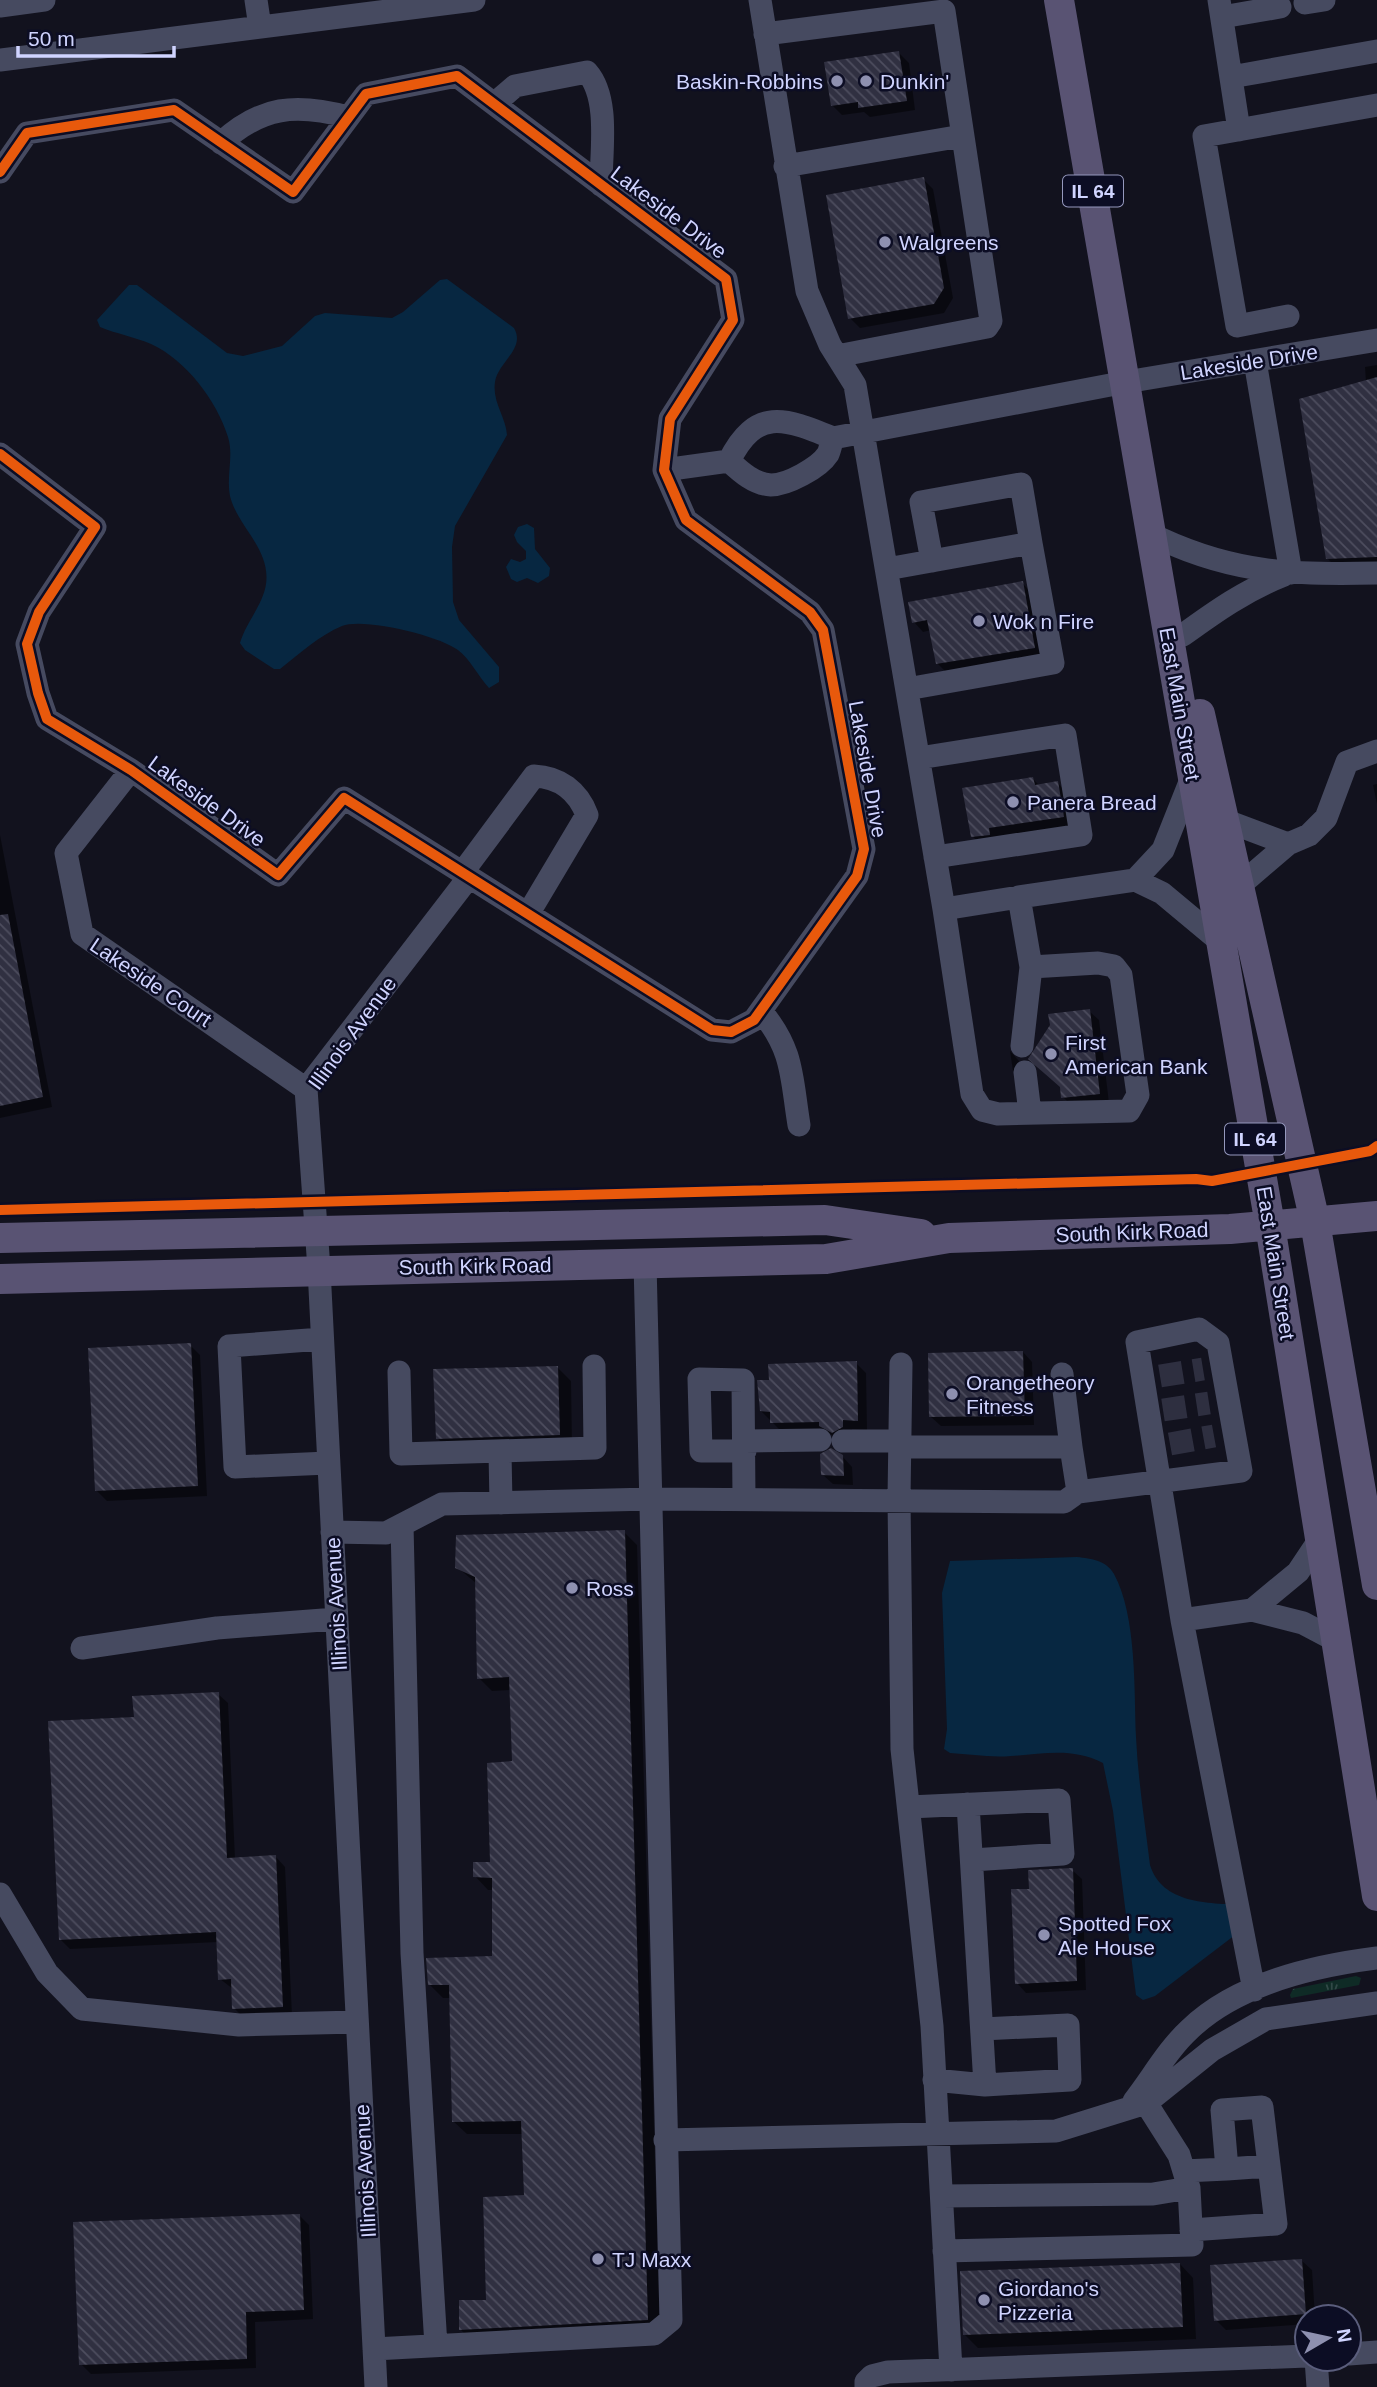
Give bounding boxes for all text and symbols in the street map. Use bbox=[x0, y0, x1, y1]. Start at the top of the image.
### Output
scale bar bbox=[18, 14, 173, 58]
text: 50 m bbox=[28, 27, 75, 50]
place label: Baskin-Robbins bbox=[676, 70, 823, 93]
place label: Dunkin' bbox=[880, 70, 949, 93]
marker: Baskin-Robbins bbox=[829, 73, 845, 89]
marker: Dunkin' bbox=[858, 73, 874, 89]
street label: Lakeside Drive bbox=[607, 161, 731, 263]
road number: IL 64 bbox=[1063, 176, 1123, 206]
place label: Walgreens bbox=[899, 231, 999, 254]
marker: Walgreens bbox=[877, 234, 893, 250]
street label: Lakeside Drive bbox=[1179, 340, 1319, 384]
place label: Wok n Fire bbox=[993, 610, 1094, 633]
marker: Wok n Fire bbox=[971, 613, 987, 629]
street label: East Main Street bbox=[1155, 626, 1205, 783]
street label: Lakeside Drive bbox=[845, 699, 891, 839]
street label: Lakeside Drive bbox=[144, 751, 270, 851]
place label: Panera Bread bbox=[1027, 791, 1157, 814]
marker: Panera Bread bbox=[1005, 794, 1021, 810]
street label: Lakeside Court bbox=[86, 933, 216, 1031]
street label: Illinois Avenue bbox=[303, 972, 401, 1094]
place label: First American Bank bbox=[1065, 1031, 1208, 1078]
marker: First American Bank bbox=[1043, 1046, 1059, 1062]
road number: IL 64 bbox=[1225, 1124, 1285, 1154]
street label: East Main Street bbox=[1252, 1185, 1300, 1342]
street label: South Kirk Road bbox=[1055, 1218, 1209, 1246]
street label: South Kirk Road bbox=[398, 1253, 552, 1279]
place label: Orangetheory Fitness bbox=[966, 1371, 1095, 1418]
marker: Orangetheory Fitness bbox=[944, 1386, 960, 1402]
street label: Illinois Avenue bbox=[321, 1537, 351, 1671]
place label: Ross bbox=[586, 1577, 634, 1600]
marker: Ross bbox=[564, 1580, 580, 1596]
place label: Spotted Fox Ale House bbox=[1058, 1912, 1172, 1959]
marker: Spotted Fox Ale House bbox=[1036, 1927, 1052, 1943]
street label: Illinois Avenue bbox=[350, 2104, 380, 2238]
place label: TJ Maxx bbox=[612, 2248, 692, 2271]
marker: TJ Maxx bbox=[590, 2251, 606, 2267]
place label: Giordano's Pizzeria bbox=[998, 2277, 1099, 2324]
marker: Giordano's Pizzeria bbox=[976, 2292, 992, 2308]
north arrow bbox=[1293, 2303, 1363, 2373]
text: N bbox=[1333, 2327, 1356, 2344]

